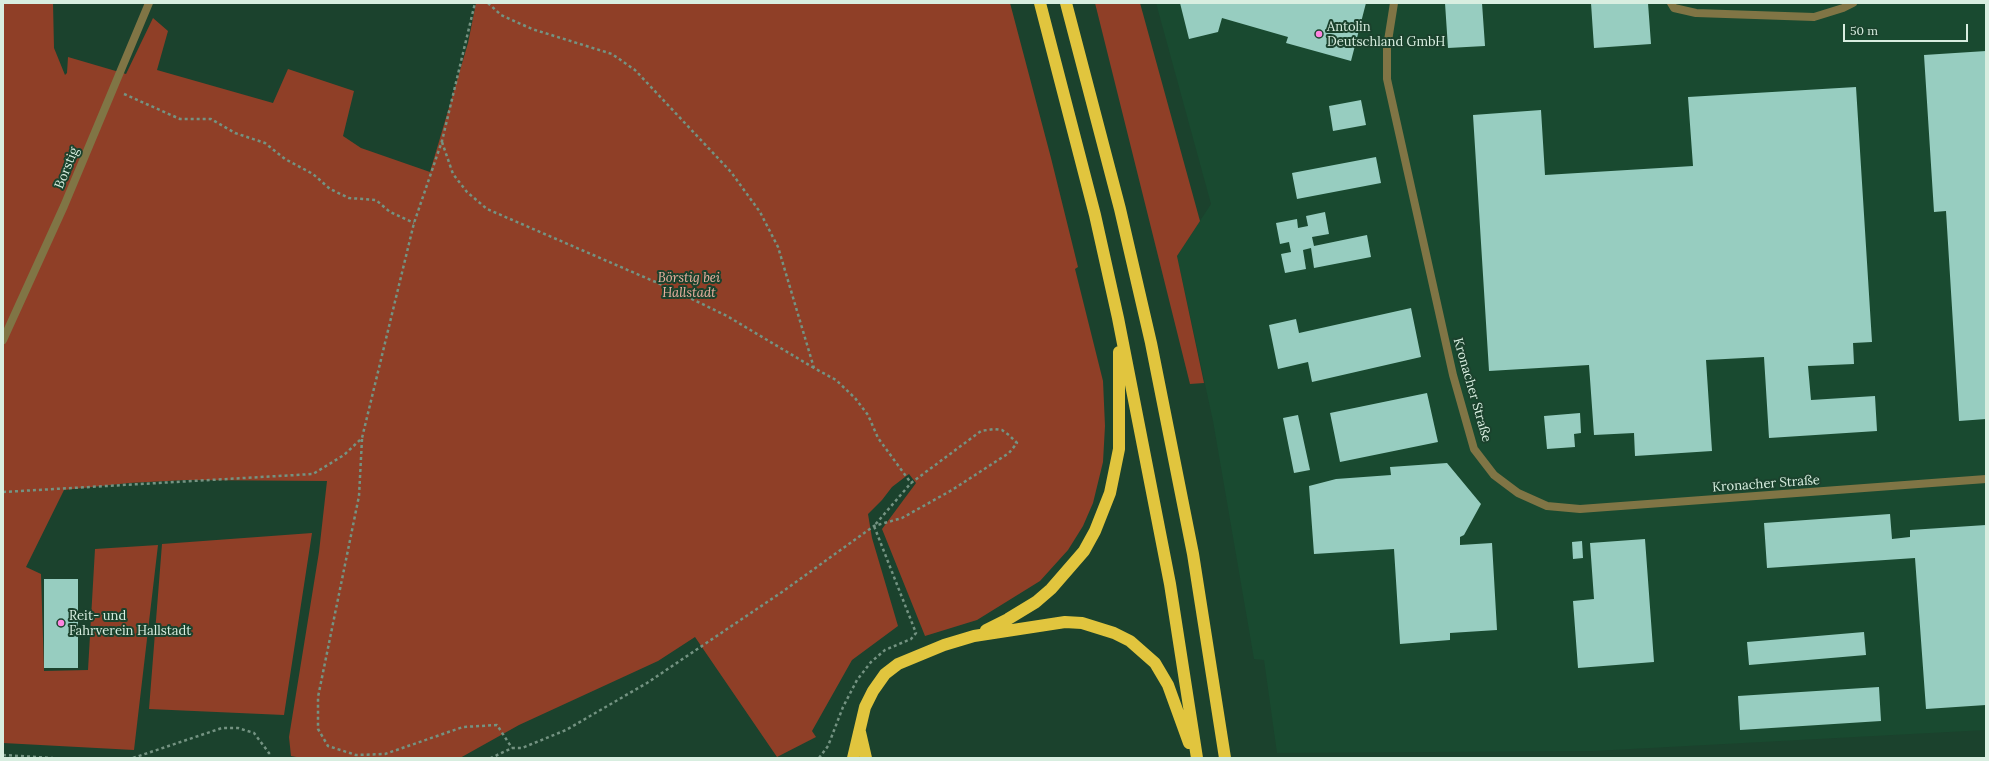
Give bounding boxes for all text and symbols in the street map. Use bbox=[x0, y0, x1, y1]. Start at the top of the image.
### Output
scale bar bbox=[1845, 16, 1970, 42]
place label: Antolin Deutschland GmbH bbox=[1327, 19, 1445, 50]
text: 50 m bbox=[1850, 23, 1878, 38]
marker: Antolin Deutschland GmbH bbox=[1314, 29, 1324, 39]
street label: Borstig bbox=[52, 145, 82, 191]
park label: Börstig bei Hallstadt bbox=[658, 270, 720, 301]
street label: Kronacher Straße bbox=[1450, 336, 1494, 444]
street label: Kronacher Straße bbox=[1712, 472, 1820, 496]
place label: Reit- und Fahrverein Hallstadt bbox=[69, 608, 191, 639]
marker: Reit- und Fahrverein Hallstadt bbox=[56, 618, 66, 628]

